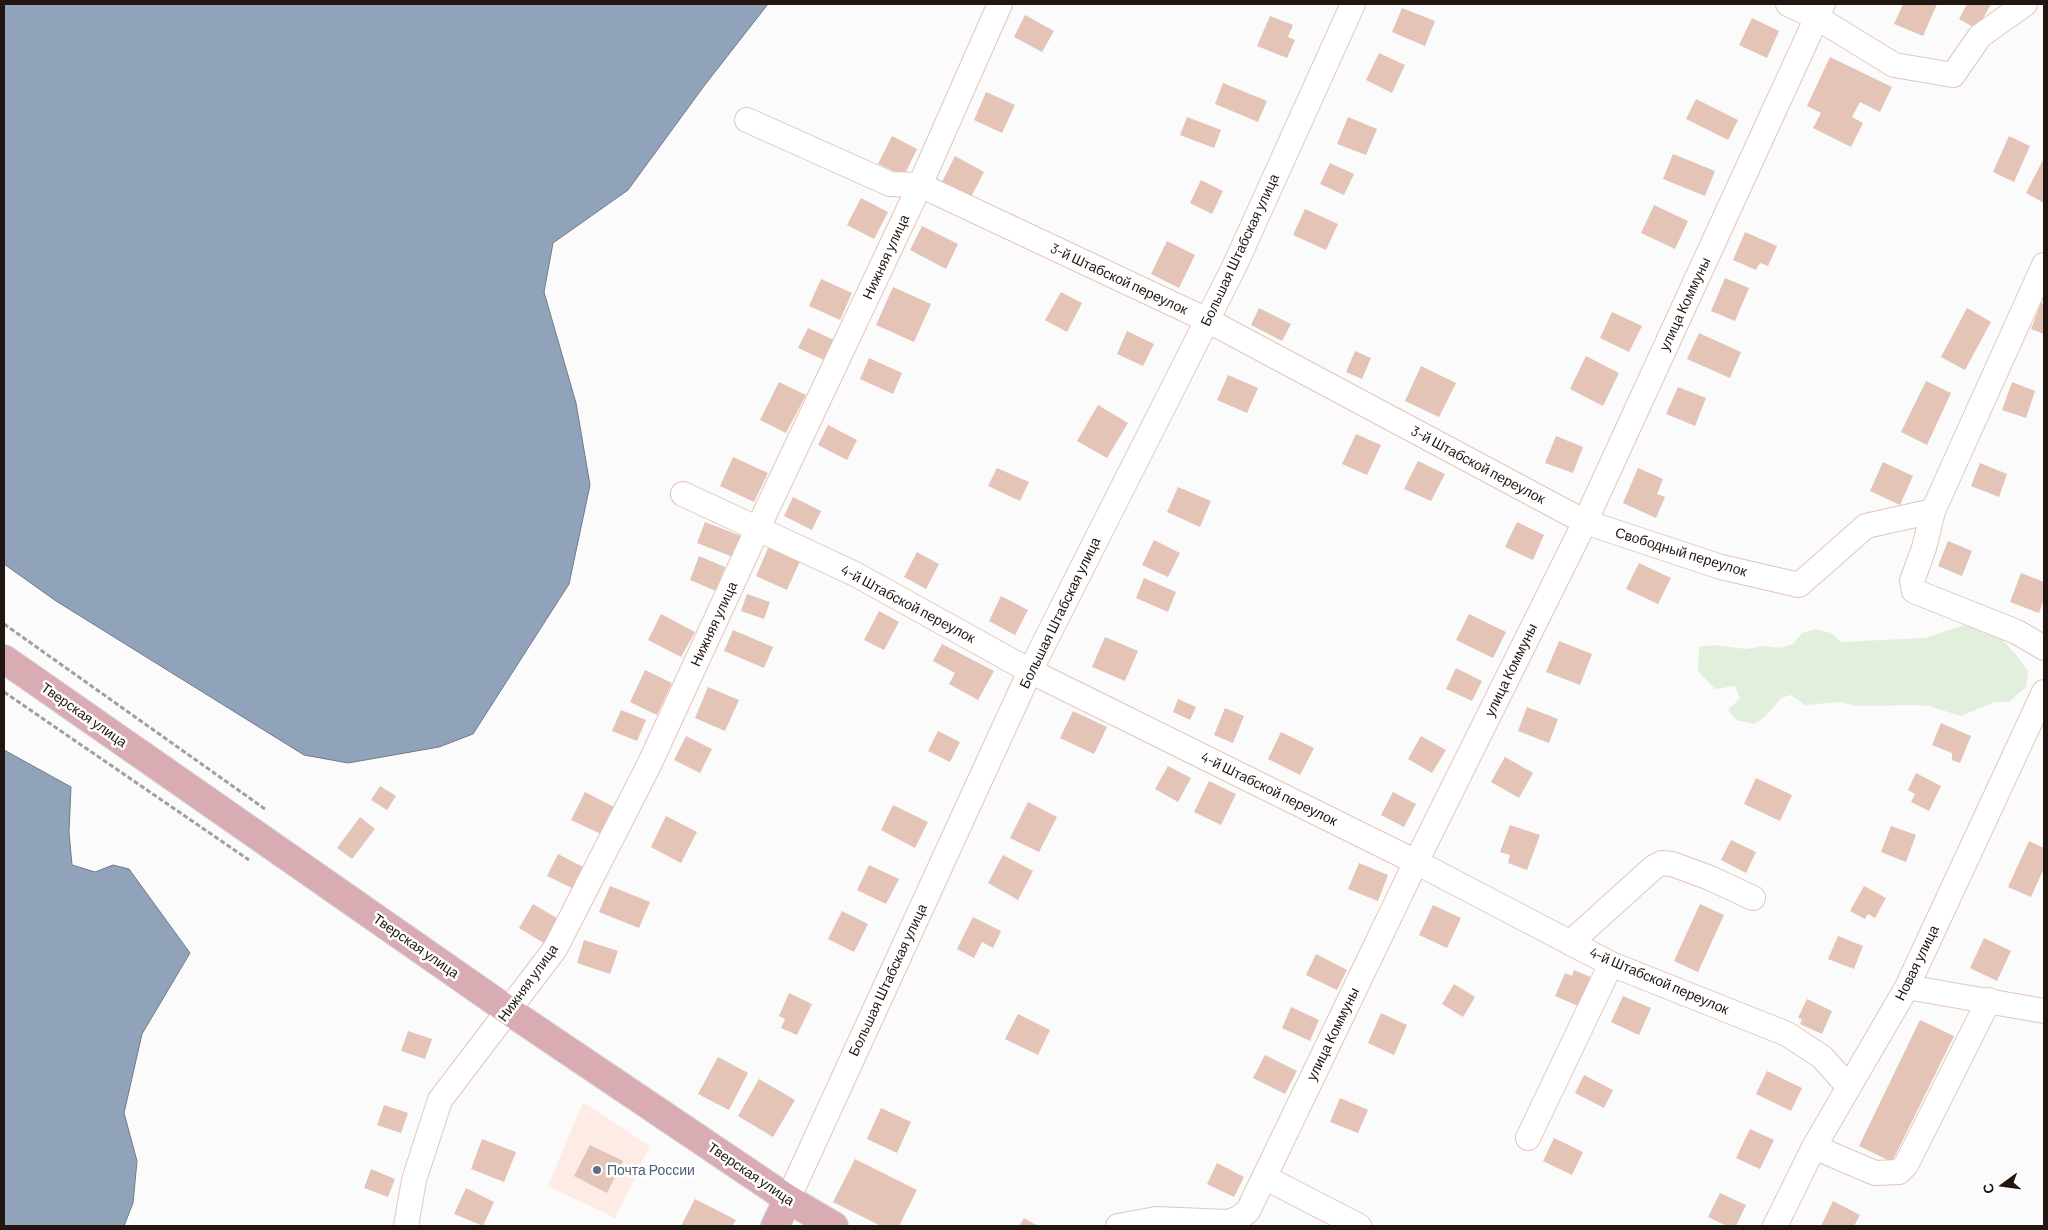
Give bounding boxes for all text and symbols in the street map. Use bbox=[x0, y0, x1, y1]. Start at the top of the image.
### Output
street label: Большая Штабская улица bbox=[1197, 171, 1283, 329]
street label: Нижняя улица bbox=[859, 212, 913, 302]
street label: 3-й Штабской переулок bbox=[1048, 240, 1190, 318]
street label: улица Коммуны bbox=[1656, 254, 1714, 354]
street label: 3-й Штабской переулок bbox=[1408, 422, 1548, 508]
street label: Свободный переулок bbox=[1613, 524, 1749, 580]
street label: Большая Штабская улица bbox=[1016, 535, 1104, 691]
street label: 4-й Штабской переулок bbox=[838, 561, 978, 647]
street label: Нижняя улица bbox=[687, 579, 741, 669]
street label: улица Коммуны bbox=[1481, 621, 1541, 719]
street label: Тверская улица bbox=[38, 679, 130, 751]
street label: 4-й Штабской переулок bbox=[1198, 749, 1340, 829]
street label: Большая Штабская улица bbox=[845, 901, 931, 1059]
street label: Тверская улица bbox=[370, 910, 462, 982]
street label: Новая улица bbox=[1892, 923, 1942, 1003]
street label: Нижняя улица bbox=[494, 941, 562, 1025]
street label: 4-й Штабской переулок bbox=[1587, 944, 1731, 1018]
street label: улица Коммуны bbox=[1303, 985, 1363, 1083]
street label: Тверская улица bbox=[704, 1139, 798, 1209]
north arrow bbox=[1978, 1160, 2028, 1210]
place label: Почта России bbox=[607, 1162, 695, 1178]
marker: Почта России bbox=[591, 1164, 603, 1176]
text: С bbox=[1978, 1182, 1997, 1196]

